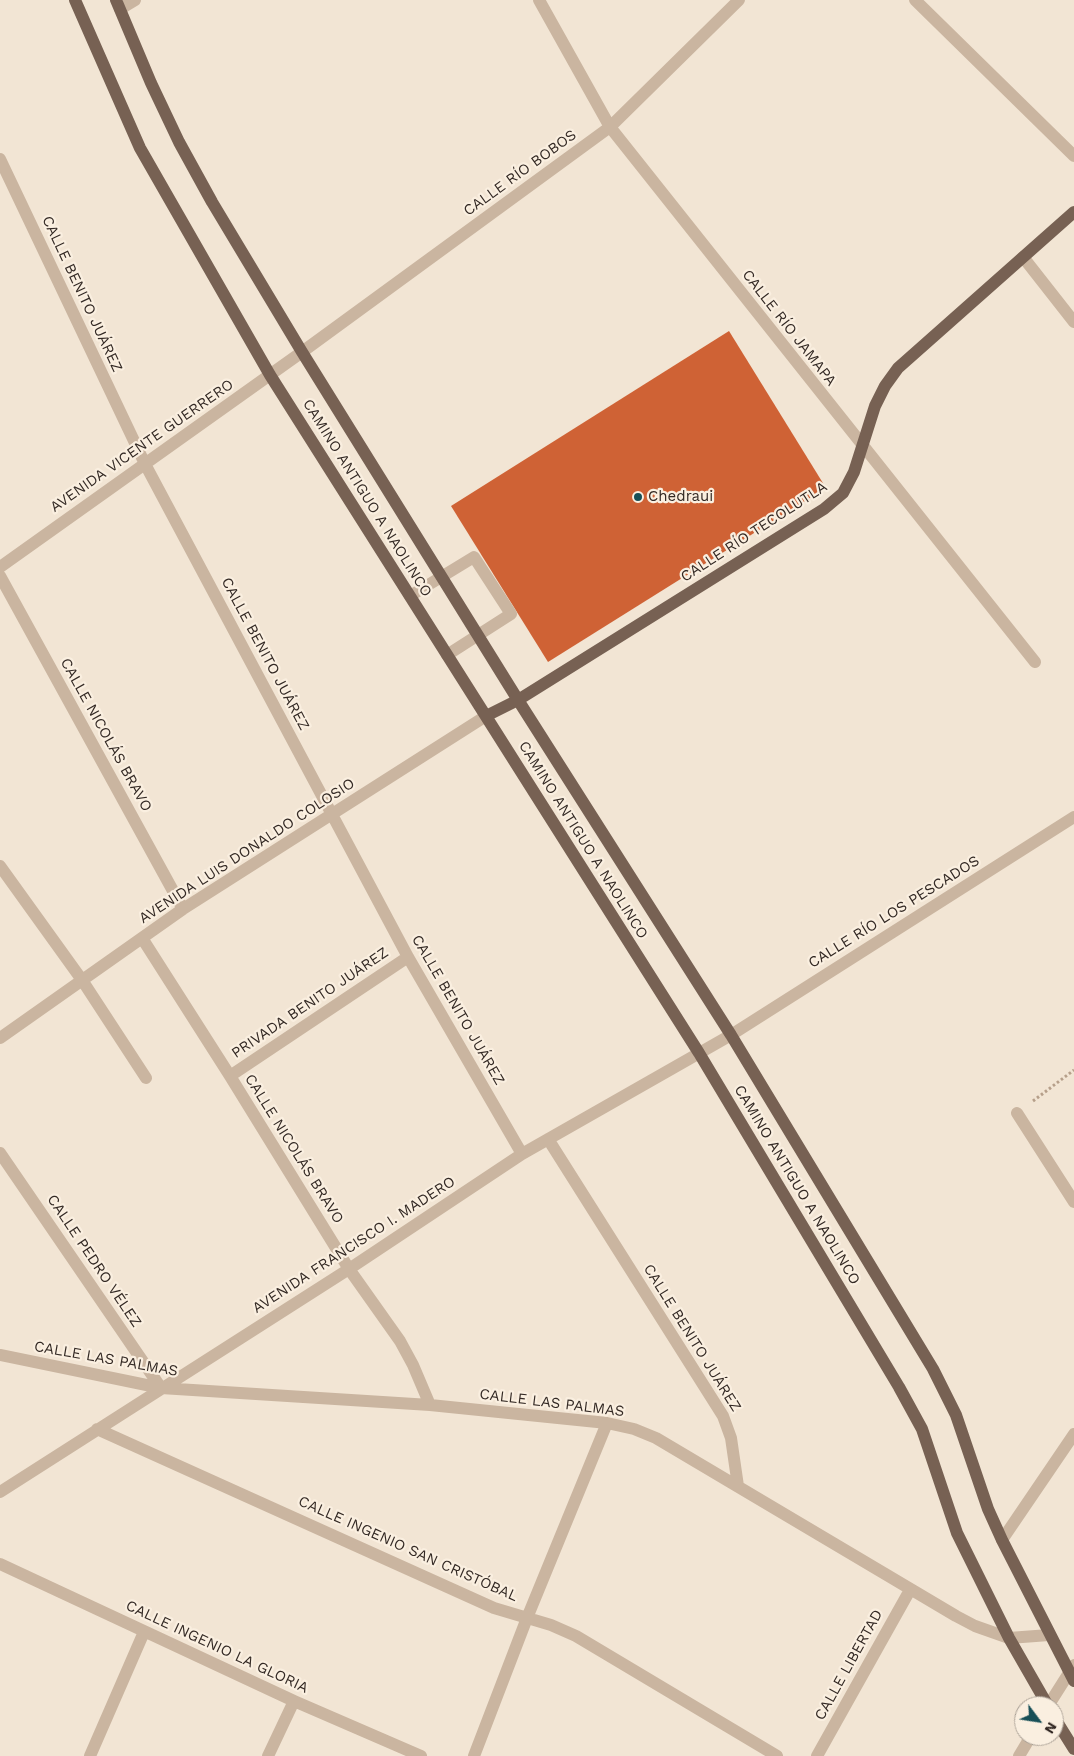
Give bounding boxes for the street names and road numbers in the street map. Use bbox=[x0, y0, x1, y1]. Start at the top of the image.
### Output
street label: CALLE RÍO BOBOS bbox=[460, 126, 580, 220]
street label: CALLE BENITO JUÁREZ bbox=[38, 213, 126, 375]
street label: CALLE RÍO JAMAPA bbox=[738, 266, 840, 390]
street label: AVENIDA VICENTE GUERRERO bbox=[47, 376, 237, 516]
street label: CAMINO ANTIGUO A NAOLINCO bbox=[298, 396, 436, 600]
street label: CALLE RÍO TECOLUTLA bbox=[677, 478, 831, 586]
street label: CALLE BENITO JUÁREZ bbox=[217, 575, 313, 733]
street label: CALLE NICOLÁS BRAVO bbox=[56, 655, 156, 815]
street label: CAMINO ANTIGUO A NAOLINCO bbox=[514, 738, 652, 942]
street label: AVENIDA LUIS DONALDO COLOSIO bbox=[136, 774, 358, 928]
street label: CALLE RÍO LOS PESCADOS bbox=[805, 852, 983, 972]
street label: CALLE BENITO JUÁREZ bbox=[408, 932, 508, 1088]
street label: PRIVADA BENITO JUÁREZ bbox=[228, 944, 392, 1062]
street label: CALLE NICOLÁS BRAVO bbox=[241, 1071, 347, 1227]
street label: CAMINO ANTIGUO A NAOLINCO bbox=[730, 1082, 864, 1288]
street label: AVENIDA FRANCISCO I. MADERO bbox=[249, 1173, 459, 1317]
street label: CALLE PEDRO VÉLEZ bbox=[43, 1191, 145, 1331]
street label: CALLE BENITO JUÁREZ bbox=[639, 1261, 745, 1415]
street label: CALLE LAS PALMAS bbox=[33, 1337, 179, 1381]
street label: CALLE LAS PALMAS bbox=[479, 1385, 625, 1421]
street label: CALLE INGENIO SAN CRISTÓBAL bbox=[295, 1492, 521, 1606]
street label: CALLE INGENIO LA GLORIA bbox=[123, 1597, 311, 1697]
street label: CALLE LIBERTAD bbox=[811, 1607, 887, 1723]

